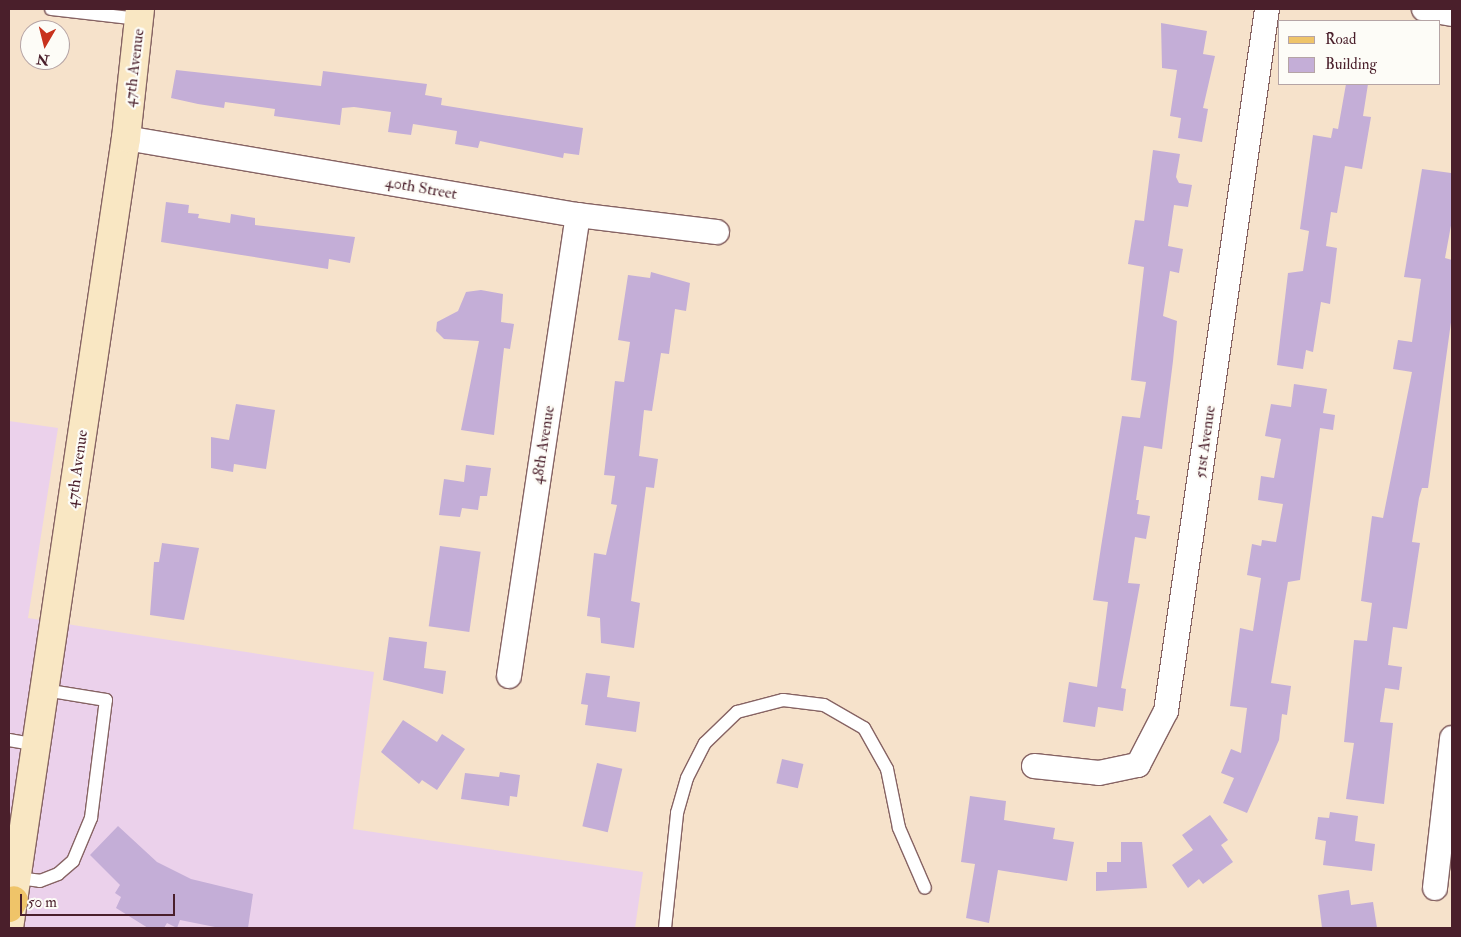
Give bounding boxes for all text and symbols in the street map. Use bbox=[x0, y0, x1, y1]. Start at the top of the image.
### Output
north arrow bbox=[20, 20, 70, 70]
legend bbox=[1278, 20, 1441, 85]
street label: 47th Avenue bbox=[120, 28, 148, 108]
text: Road bbox=[1325, 30, 1356, 49]
text: N bbox=[36, 50, 50, 69]
text: Building bbox=[1325, 55, 1377, 74]
street label: 40th Street bbox=[384, 172, 458, 204]
street label: 48th Avenue bbox=[527, 404, 559, 486]
street label: 51st Avenue bbox=[1190, 404, 1220, 480]
street label: 47th Avenue bbox=[62, 429, 92, 509]
scale bar bbox=[22, 884, 178, 916]
text: 50 m bbox=[28, 893, 57, 912]

